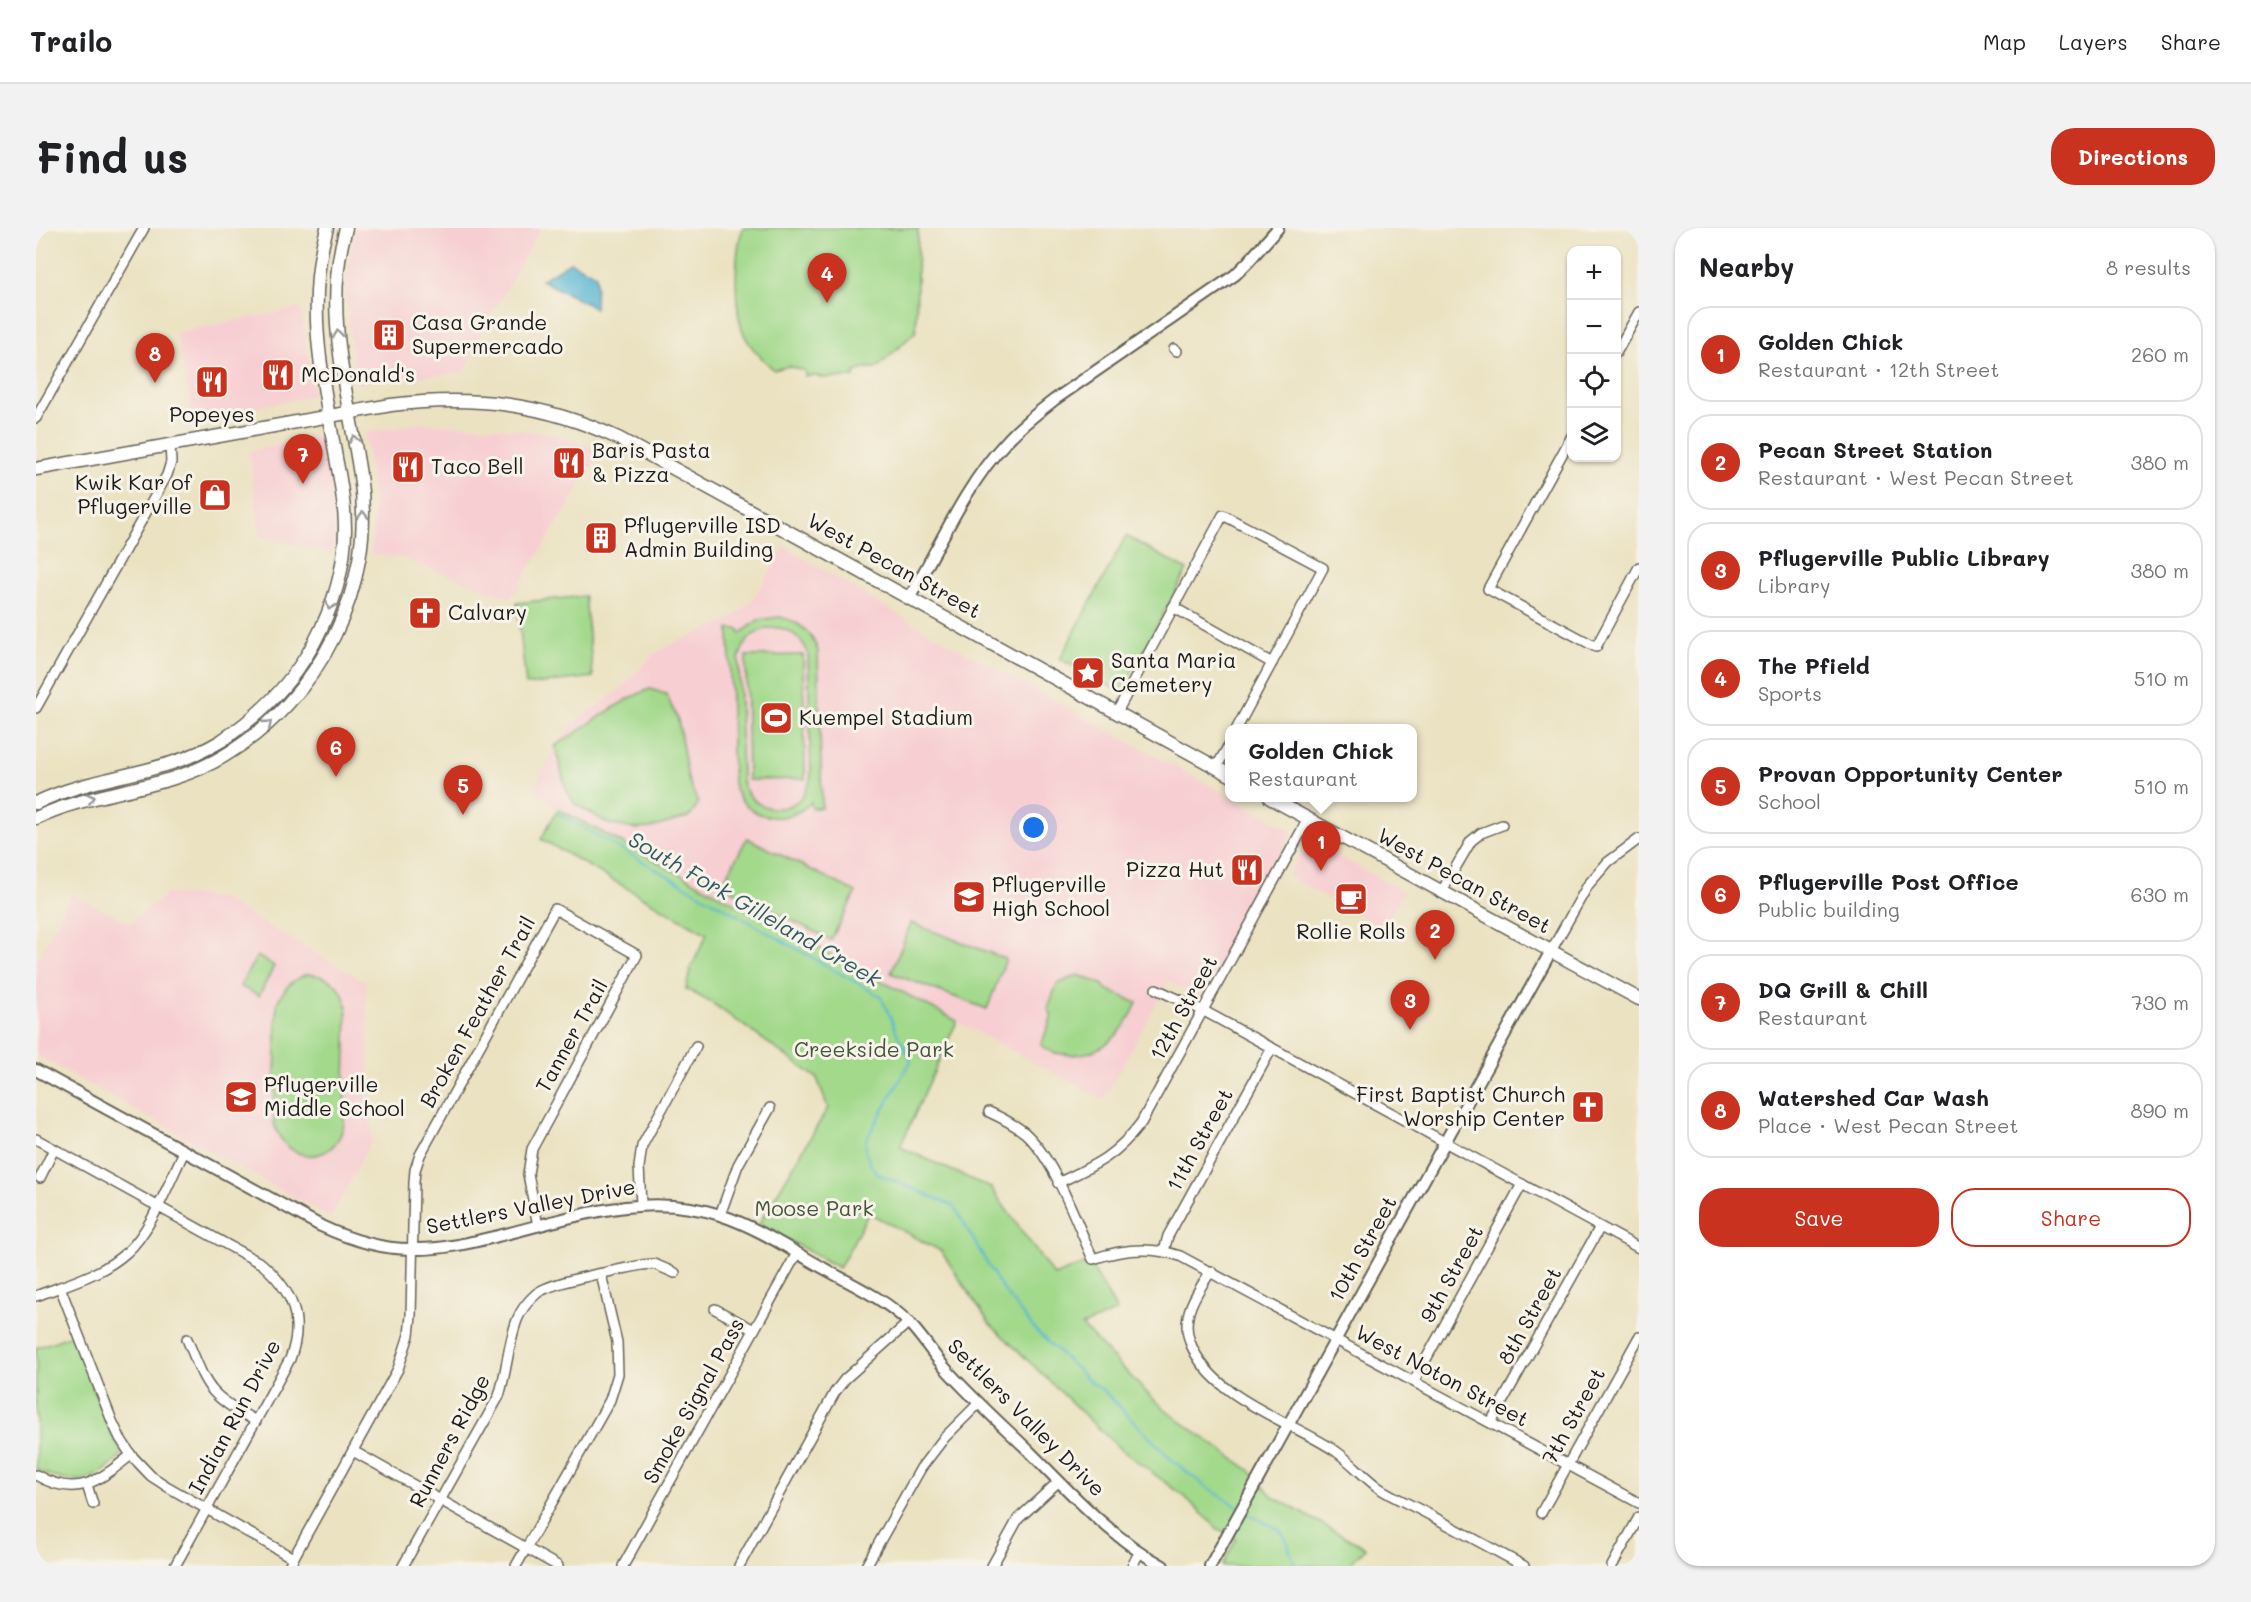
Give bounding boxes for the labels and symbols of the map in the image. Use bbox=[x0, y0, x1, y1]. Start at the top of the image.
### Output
pin: 4 bbox=[808, 254, 846, 303]
place label: Casa Grande Supermercado bbox=[412, 308, 563, 359]
building icon: Casa Grande Supermercado bbox=[371, 317, 407, 353]
one-way arrow bbox=[332, 329, 345, 338]
pin: 8 bbox=[136, 334, 174, 383]
restaurant icon: McDonald's bbox=[260, 357, 296, 393]
place label: McDonald's bbox=[301, 360, 415, 387]
restaurant icon: Popeyes bbox=[194, 364, 230, 400]
place label: Popeyes bbox=[169, 400, 255, 427]
pin: 7 bbox=[284, 434, 322, 484]
one-way arrow bbox=[348, 434, 361, 444]
place label: Baris Pasta & Pizza bbox=[592, 436, 710, 487]
restaurant icon: Baris Pasta & Pizza bbox=[551, 445, 587, 481]
restaurant icon: Taco Bell bbox=[390, 449, 426, 485]
place label: Taco Bell bbox=[431, 452, 524, 479]
place label: Kwik Kar of Pflugerville bbox=[75, 468, 193, 519]
shop icon: Kwik Kar of Pflugerville bbox=[197, 477, 233, 513]
street label: West Pecan Street bbox=[803, 506, 986, 624]
one-way arrow bbox=[357, 510, 369, 519]
place label: Pflugerville ISD Admin Building bbox=[624, 511, 781, 562]
building icon: Pflugerville ISD Admin Building bbox=[583, 520, 619, 556]
church icon: Calvary bbox=[407, 595, 443, 631]
place label: Calvary bbox=[448, 598, 527, 625]
one-way arrow bbox=[325, 599, 337, 610]
place label: Santa Maria Cemetery bbox=[1111, 646, 1236, 697]
place icon: Santa Maria Cemetery bbox=[1070, 655, 1106, 691]
sports icon: Kuempel Stadium bbox=[758, 700, 794, 736]
place label: Kuempel Stadium bbox=[799, 703, 973, 730]
one-way arrow bbox=[261, 720, 272, 731]
pin: 6 bbox=[316, 728, 356, 777]
pin: 5 bbox=[444, 766, 482, 815]
one-way arrow bbox=[86, 793, 96, 806]
your location bbox=[1019, 813, 1048, 842]
street label: West Pecan Street bbox=[1373, 821, 1556, 939]
pin: 1 bbox=[1302, 822, 1340, 871]
water label: South Fork Gilleland Creek bbox=[624, 824, 888, 994]
restaurant icon: Pizza Hut bbox=[1229, 852, 1265, 888]
place label: Pizza Hut bbox=[1126, 855, 1224, 882]
place label: Pflugerville High School bbox=[992, 870, 1110, 921]
school or university icon: Pflugerville High School bbox=[951, 879, 987, 915]
cafe icon: Rollie Rolls bbox=[1333, 881, 1369, 917]
pin: 2 bbox=[1416, 910, 1454, 960]
street label: Broken Feather Trail bbox=[413, 911, 541, 1112]
place label: Rollie Rolls bbox=[1296, 917, 1406, 944]
street label: 12th Street bbox=[1143, 950, 1223, 1064]
street label: Tanner Trail bbox=[529, 974, 613, 1097]
pin: 3 bbox=[1390, 980, 1430, 1030]
park label: Creekside Park bbox=[794, 1035, 954, 1062]
place label: Pflugerville Middle School bbox=[264, 1070, 405, 1121]
school or university icon: Pflugerville Middle School bbox=[223, 1079, 259, 1115]
place label: First Baptist Church Worship Center bbox=[1356, 1080, 1565, 1131]
street label: 11th Street bbox=[1159, 1083, 1238, 1195]
church icon: First Baptist Church Worship Center bbox=[1570, 1089, 1606, 1125]
street label: Settlers Valley Drive bbox=[424, 1172, 638, 1239]
street label: 10th Street bbox=[1322, 1191, 1402, 1306]
park label: Moose Park bbox=[754, 1194, 874, 1221]
street label: 9th Street bbox=[1413, 1220, 1488, 1327]
street label: 8th Street bbox=[1491, 1262, 1567, 1369]
street label: Smoke Signal Pass bbox=[636, 1313, 749, 1488]
street label: West Noton Street bbox=[1351, 1318, 1534, 1432]
street label: Settlers Valley Drive bbox=[942, 1332, 1112, 1502]
street label: Indian Run Drive bbox=[182, 1335, 286, 1498]
street label: 7th Street bbox=[1535, 1362, 1610, 1468]
street label: Runners Ridge bbox=[402, 1369, 495, 1512]

